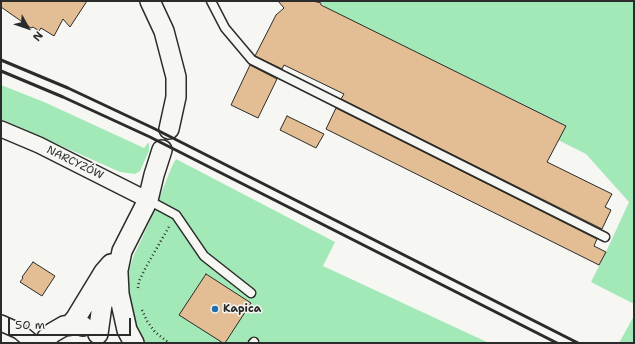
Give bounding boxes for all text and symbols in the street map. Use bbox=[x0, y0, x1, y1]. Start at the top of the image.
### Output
north arrow bbox=[8, 8, 48, 48]
text: N bbox=[29, 28, 46, 44]
street label: NARCYZÓW bbox=[44, 144, 106, 182]
place label: Kapica bbox=[223, 302, 261, 316]
marker: Kapica bbox=[210, 304, 220, 314]
scale bar bbox=[10, 310, 133, 336]
text: 50 m bbox=[15, 317, 45, 333]

